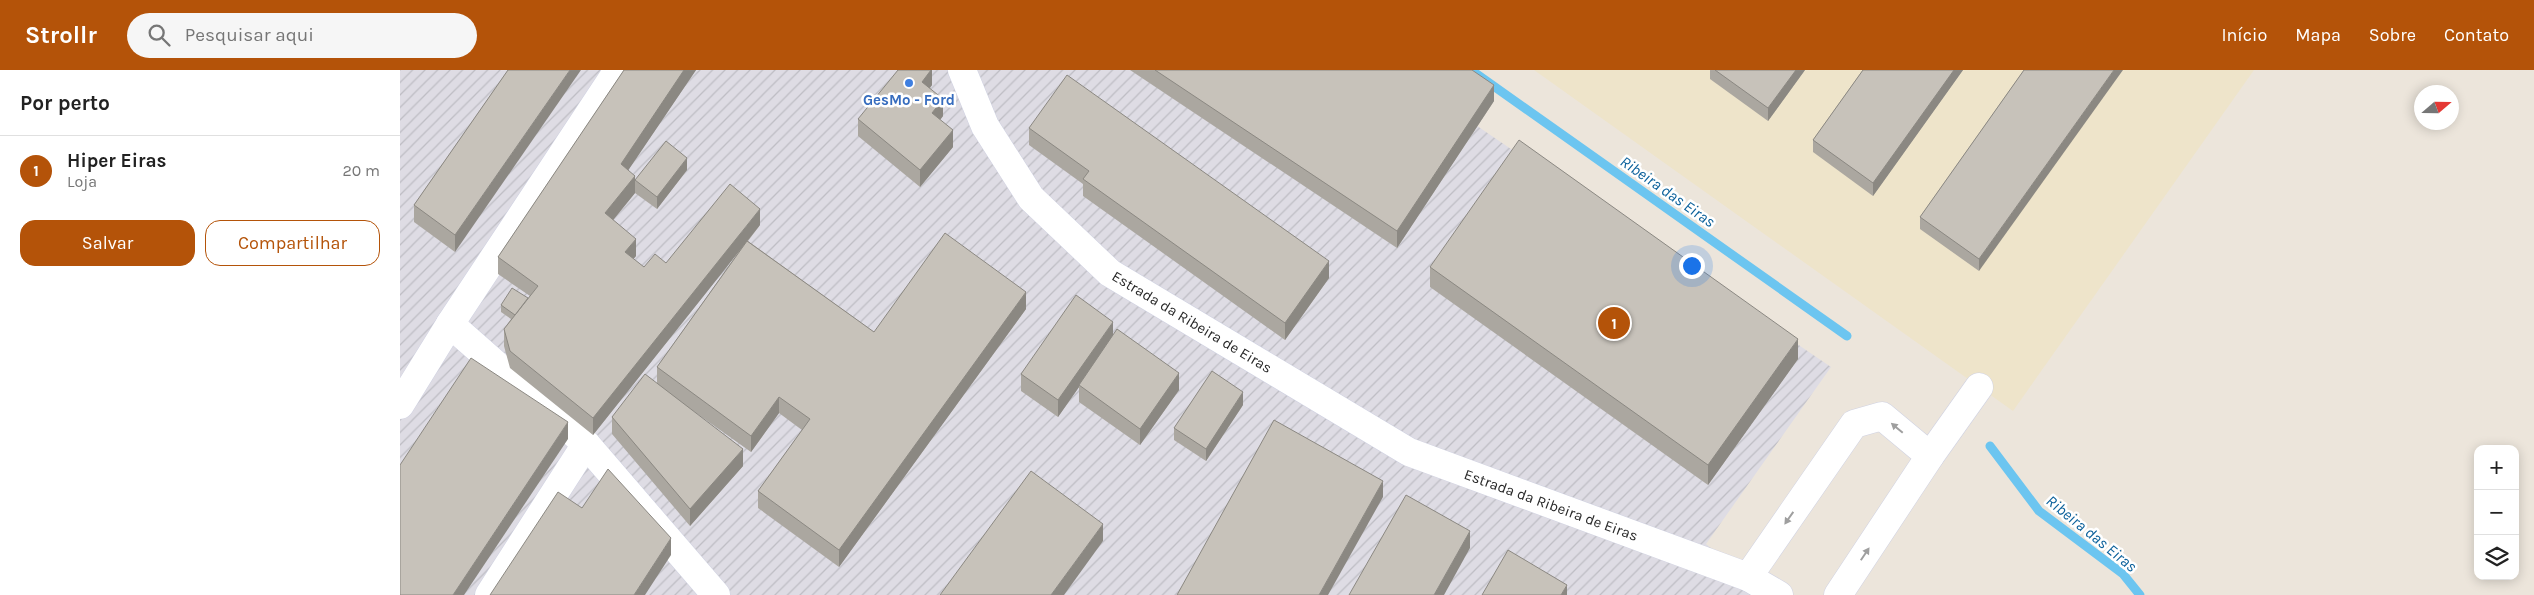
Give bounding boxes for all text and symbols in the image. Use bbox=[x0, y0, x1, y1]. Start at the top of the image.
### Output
search box bbox=[127, 13, 477, 58]
text: Strollr bbox=[25, 21, 97, 49]
icon: search bbox=[145, 21, 173, 49]
text: Pesquisar aqui bbox=[185, 24, 314, 46]
text: Início bbox=[2221, 24, 2267, 46]
text: Mapa bbox=[2295, 24, 2341, 46]
text: Sobre bbox=[2369, 24, 2416, 46]
text: Contato bbox=[2444, 24, 2509, 46]
marker: GesMo - Ford bbox=[903, 77, 915, 89]
north arrow bbox=[2414, 85, 2459, 130]
text: Por perto bbox=[20, 91, 110, 115]
place label: GesMo - Ford bbox=[863, 91, 955, 109]
text: Hiper Eiras bbox=[67, 150, 167, 172]
water label: Ribeira das Eiras bbox=[1617, 152, 1719, 231]
text: 1 bbox=[33, 161, 39, 180]
text: 20 m bbox=[342, 161, 380, 180]
text: Loja bbox=[67, 172, 97, 191]
button: Salvar bbox=[20, 220, 195, 266]
button: Compartilhar bbox=[205, 220, 380, 266]
your location bbox=[1679, 253, 1705, 279]
street label: Estrada da Ribeira de Eiras bbox=[1109, 267, 1275, 377]
pin: 1 bbox=[1598, 304, 1630, 342]
one-way arrow bbox=[1890, 422, 1903, 433]
map controls bbox=[2474, 445, 2519, 580]
button: + bbox=[2474, 445, 2519, 490]
street label: Estrada da Ribeira de Eiras bbox=[1462, 465, 1640, 545]
button: − bbox=[2474, 490, 2519, 535]
water label: Ribeira das Eiras bbox=[2042, 491, 2141, 576]
one-way arrow bbox=[1784, 511, 1794, 525]
button: layers bbox=[2474, 535, 2519, 580]
one-way arrow bbox=[1860, 548, 1870, 561]

